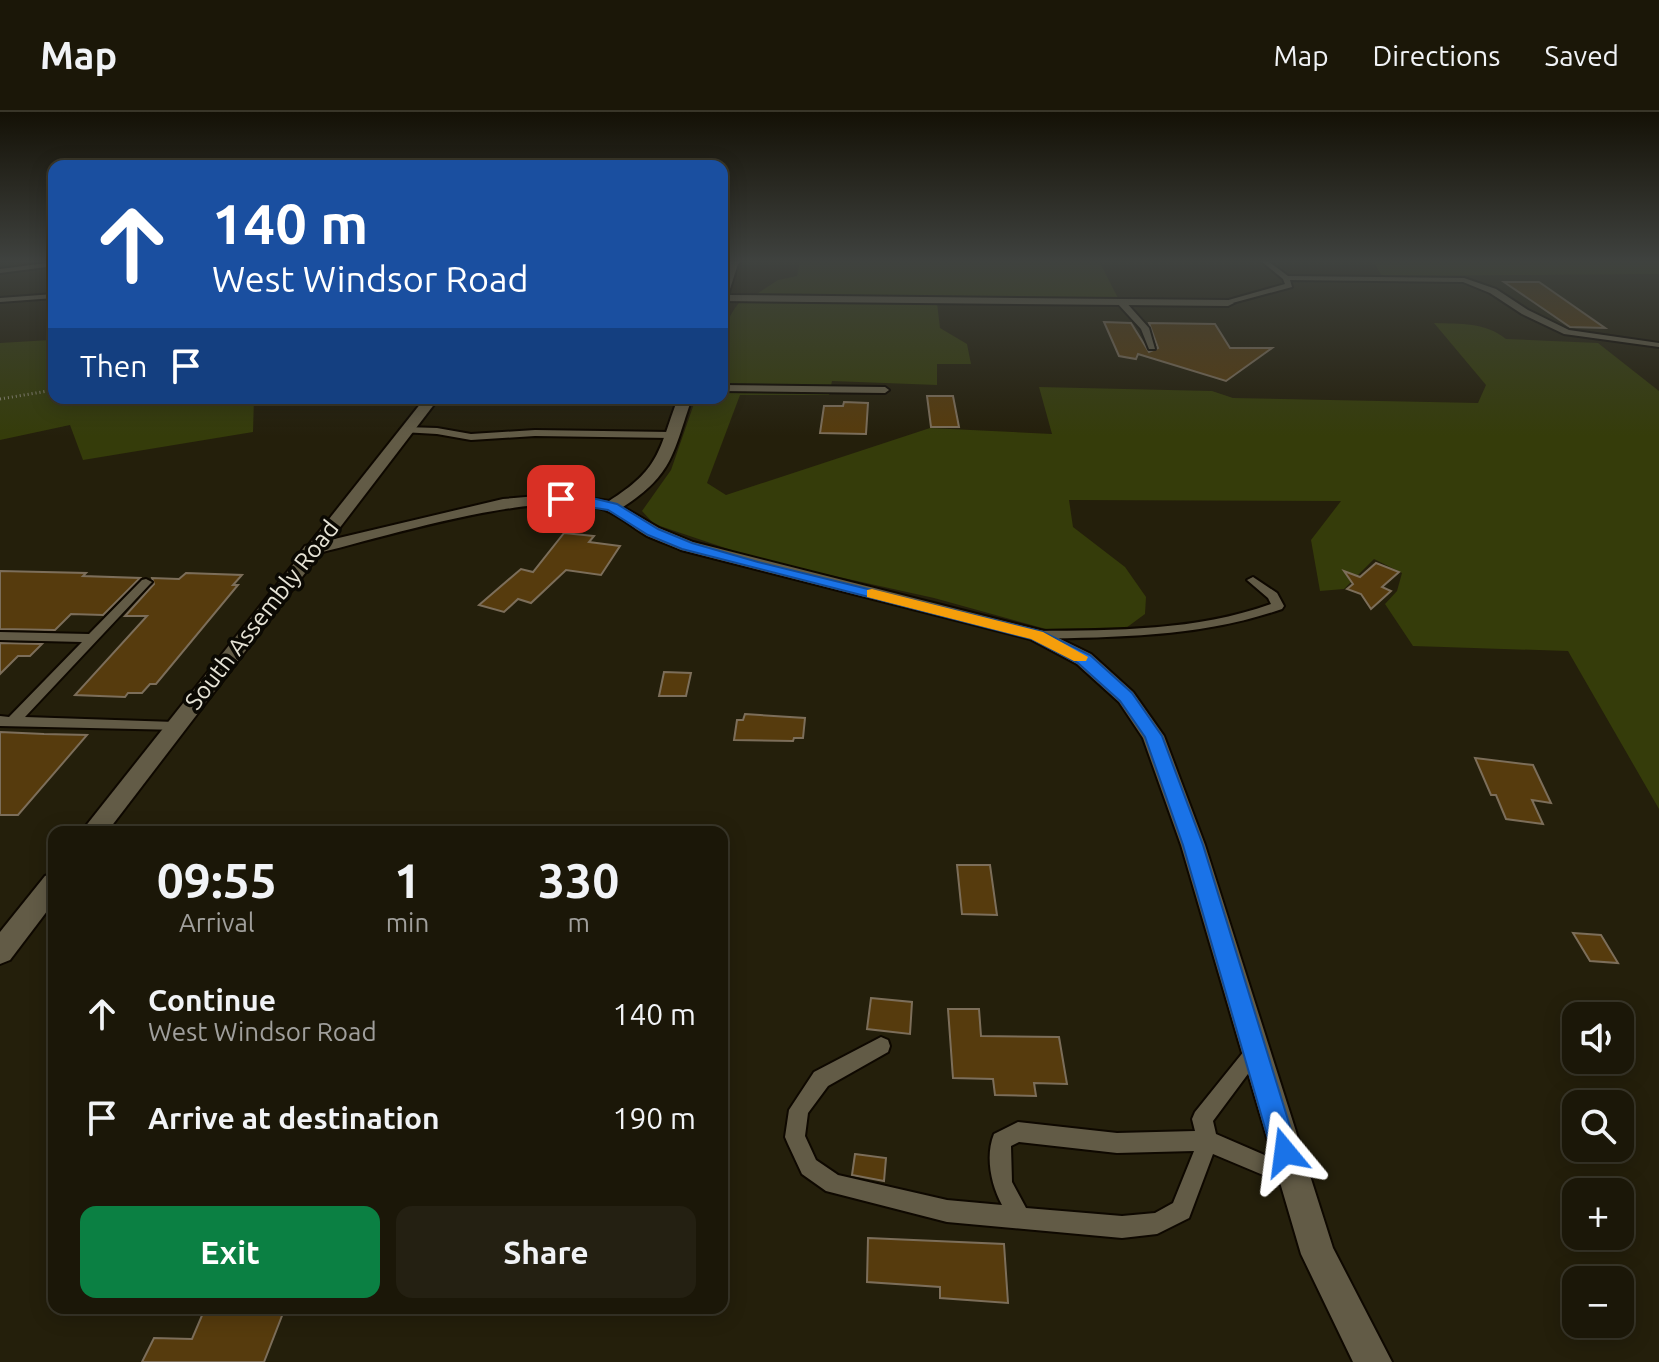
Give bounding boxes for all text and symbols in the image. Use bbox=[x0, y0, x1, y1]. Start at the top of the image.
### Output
text: Map bbox=[40, 34, 117, 76]
text: Map bbox=[1273, 40, 1329, 71]
text: Directions bbox=[1373, 40, 1500, 71]
text: Saved bbox=[1544, 40, 1619, 71]
icon: ahead bbox=[80, 192, 184, 296]
text: 140 m bbox=[212, 192, 368, 255]
text: West Windsor Road bbox=[212, 258, 529, 299]
icon: arrive bbox=[164, 344, 208, 388]
text: Then bbox=[80, 349, 148, 383]
pin bbox=[527, 465, 595, 533]
icon: arrive bbox=[539, 477, 583, 521]
street label: South Assembly Road bbox=[179, 515, 344, 715]
text: 09:55 bbox=[157, 853, 277, 907]
text: 1 bbox=[394, 853, 421, 907]
text: 330 bbox=[538, 853, 619, 907]
text: Arrival bbox=[179, 908, 255, 937]
text: min bbox=[386, 908, 429, 937]
text: m bbox=[567, 908, 590, 937]
text: Continue bbox=[148, 983, 276, 1017]
icon: ahead bbox=[80, 992, 124, 1036]
text: 140 m bbox=[612, 997, 696, 1031]
map controls bbox=[1562, 1002, 1634, 1338]
button: sound bbox=[1562, 1002, 1634, 1074]
text: West Windsor Road bbox=[148, 1017, 377, 1046]
button: search bbox=[1562, 1090, 1634, 1162]
icon: arrive bbox=[80, 1096, 124, 1140]
text: Arrive at destination bbox=[148, 1101, 440, 1135]
text: 190 m bbox=[612, 1101, 696, 1135]
position arrow bbox=[1243, 1110, 1327, 1194]
button: + bbox=[1562, 1178, 1634, 1250]
button: Exit bbox=[80, 1206, 380, 1298]
button: Share bbox=[396, 1206, 696, 1298]
button: − bbox=[1562, 1266, 1634, 1338]

